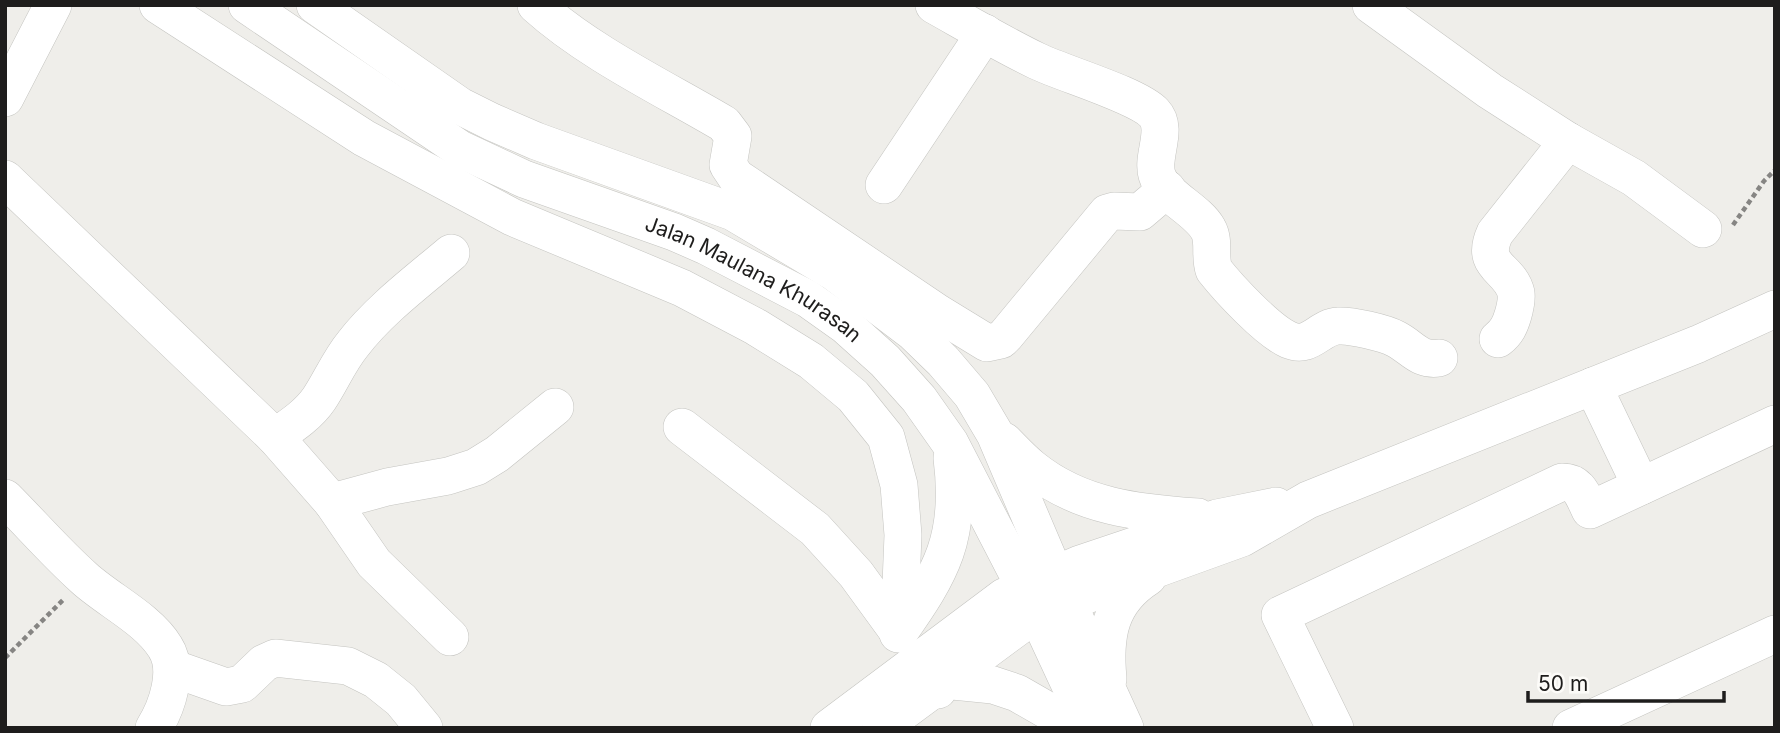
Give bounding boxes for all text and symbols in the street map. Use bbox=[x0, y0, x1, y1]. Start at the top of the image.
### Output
street label: Jalan Maulana Khurasan bbox=[642, 210, 867, 347]
scale bar bbox=[1528, 660, 1724, 704]
text: 50 m bbox=[1538, 671, 1588, 696]

